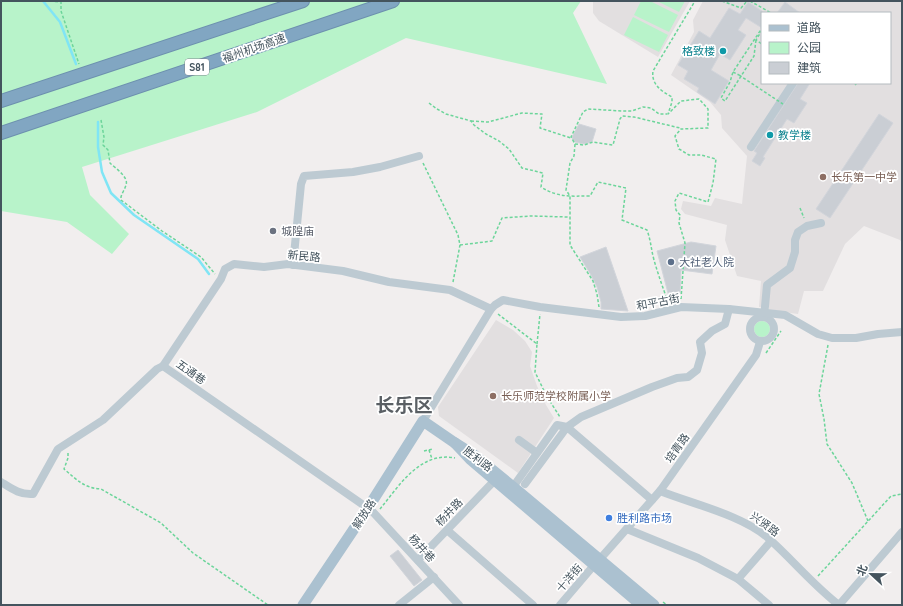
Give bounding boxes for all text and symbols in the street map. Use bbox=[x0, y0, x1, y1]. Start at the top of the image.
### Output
legend bbox=[761, 12, 891, 84]
text: 道路 bbox=[797, 20, 821, 35]
street label: 福州机场高速 bbox=[221, 31, 287, 65]
text: 公园 bbox=[797, 40, 821, 55]
place label: 格致楼 bbox=[682, 44, 715, 58]
marker: 格致楼 bbox=[718, 46, 728, 56]
road number: S81 bbox=[185, 59, 209, 75]
text: 建筑 bbox=[797, 60, 821, 75]
place label: 教学楼 bbox=[778, 128, 811, 142]
marker: 教学楼 bbox=[765, 130, 775, 140]
place label: 长乐第一中学 bbox=[831, 170, 897, 184]
marker: 长乐第一中学 bbox=[818, 172, 828, 182]
place label: 城隍庙 bbox=[281, 224, 314, 238]
marker: 城隍庙 bbox=[268, 226, 278, 236]
street label: 新民路 bbox=[287, 248, 321, 264]
place label: 大社老人院 bbox=[679, 255, 734, 269]
marker: 大社老人院 bbox=[666, 257, 676, 267]
street label: 和平古街 bbox=[635, 291, 681, 313]
street label: 五通巷 bbox=[173, 357, 209, 387]
place label: 长乐师范学校附属小学 bbox=[501, 389, 611, 403]
marker: 长乐师范学校附属小学 bbox=[488, 391, 498, 401]
district label: 长乐区 bbox=[375, 393, 433, 417]
street label: 培青路 bbox=[662, 430, 692, 466]
street label: 胜利路 bbox=[461, 443, 495, 475]
street label: 杨井路 bbox=[433, 495, 465, 529]
street label: 解放路 bbox=[349, 496, 379, 532]
street label: 兴贤路 bbox=[748, 509, 782, 539]
place label: 胜利路市场 bbox=[617, 511, 672, 525]
marker: 胜利路市场 bbox=[604, 513, 614, 523]
street label: 杨井巷 bbox=[406, 531, 438, 565]
north arrow bbox=[851, 554, 891, 594]
street label: 十洋街 bbox=[553, 561, 585, 595]
text: 北 bbox=[853, 563, 870, 578]

